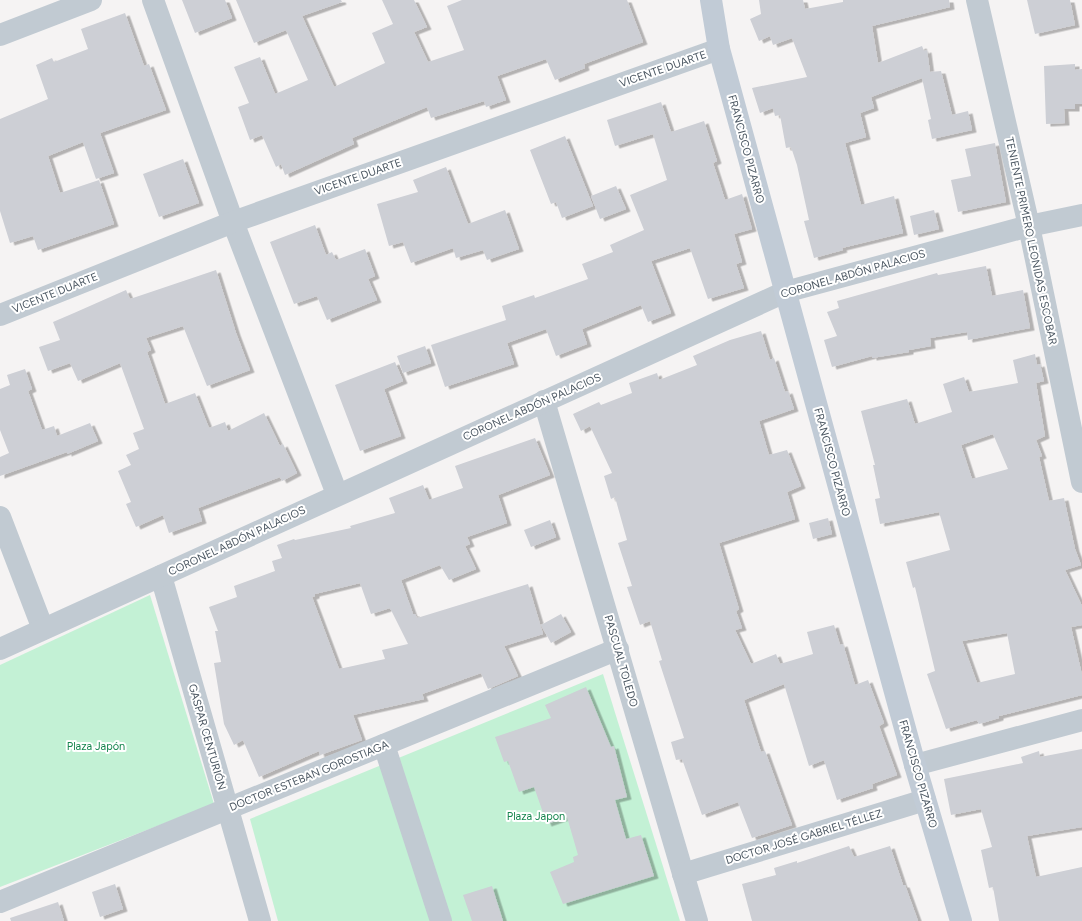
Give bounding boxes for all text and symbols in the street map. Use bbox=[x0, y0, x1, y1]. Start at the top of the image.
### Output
street label: VICENTE DUARTE bbox=[618, 48, 708, 90]
street label: FRANCISCO PIZARRO bbox=[725, 93, 767, 205]
street label: TENIENTE PRIMERO LEONIDAS ESCOBAR bbox=[1003, 136, 1059, 346]
street label: VICENTE DUARTE bbox=[313, 156, 403, 198]
street label: CORONEL ABDÓN PALACIOS bbox=[779, 246, 927, 301]
street label: VICENTE DUARTE bbox=[10, 270, 100, 316]
street label: CORONEL ABDÓN PALACIOS bbox=[461, 370, 603, 443]
street label: FRANCISCO PIZARRO bbox=[811, 406, 853, 518]
street label: CORONEL ABDÓN PALACIOS bbox=[166, 502, 308, 579]
street label: PASCUAL TOLEDO bbox=[602, 613, 640, 709]
street label: GASPAR CENTURIÓN bbox=[186, 682, 229, 791]
street label: FRANCISCO PIZARRO bbox=[896, 718, 940, 830]
street label: DOCTOR ESTEBAN GOROSTIAGA bbox=[228, 738, 391, 814]
park label: Plaza Japón bbox=[67, 740, 125, 753]
street label: DOCTOR JOSÉ GABRIEL TÉLLEZ bbox=[724, 807, 884, 867]
park label: Plaza Japon bbox=[507, 810, 565, 823]

